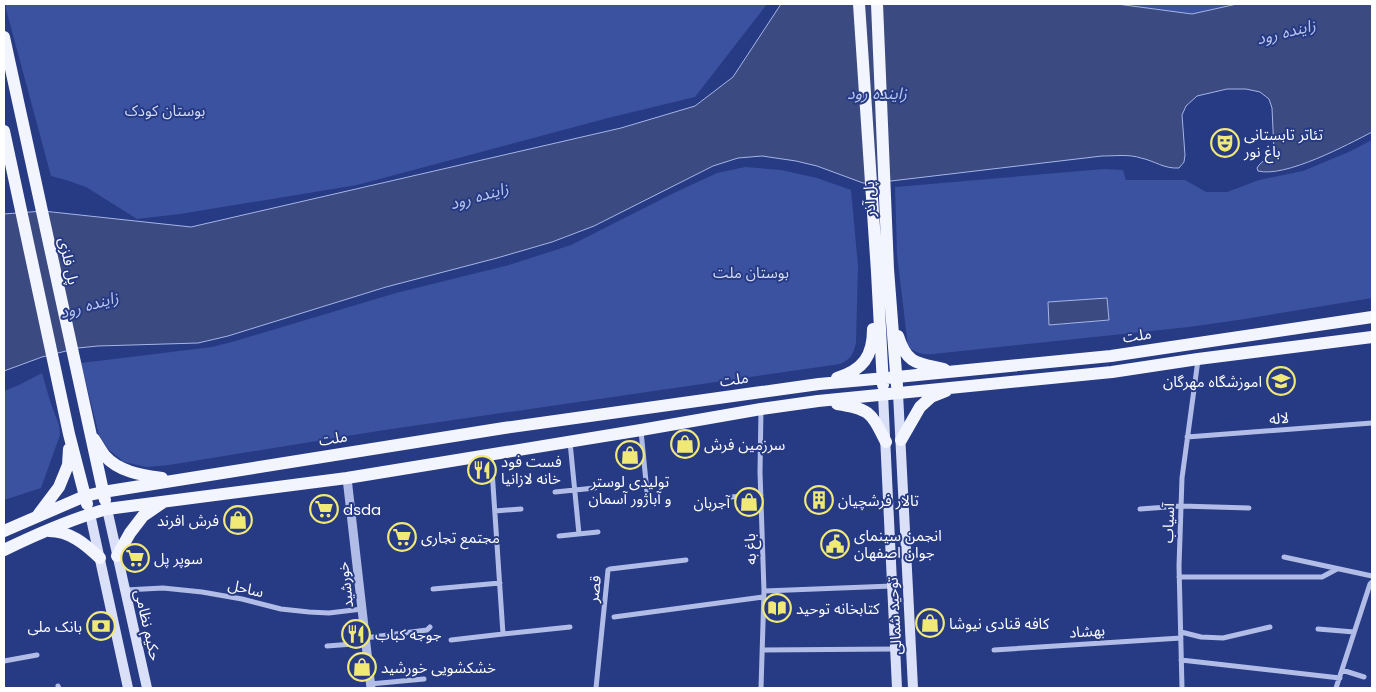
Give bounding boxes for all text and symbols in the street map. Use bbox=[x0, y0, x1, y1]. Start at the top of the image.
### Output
water label: زاینده رود bbox=[1254, 13, 1319, 50]
water label: زاینده رود bbox=[847, 82, 908, 105]
park label: بوستان کودک bbox=[125, 100, 205, 121]
place label: تئاتر تابستانی باغ نور bbox=[1243, 124, 1323, 164]
theatre icon: تئاتر تابستانی باغ نور bbox=[1210, 128, 1240, 158]
water label: زاینده رود bbox=[447, 176, 512, 215]
street label: پل آذر bbox=[858, 181, 880, 218]
street label: پل فلزی bbox=[54, 235, 84, 287]
park label: بوستان ملت bbox=[713, 262, 789, 283]
water label: زاینده رود bbox=[57, 285, 122, 324]
street label: ملت bbox=[1121, 323, 1153, 347]
school or university icon: اموزشگاه مهرگان bbox=[1266, 366, 1296, 396]
street label: ملت bbox=[718, 367, 750, 391]
place label: اموزشگاه مهرگان bbox=[1163, 371, 1262, 392]
street label: لاله bbox=[1268, 407, 1290, 429]
street label: ملت bbox=[317, 425, 349, 451]
shop icon: سرزمین فرش bbox=[670, 429, 700, 459]
place label: سرزمین فرش bbox=[704, 434, 786, 455]
shop icon: تولیدی لوستر و آباژور آسمان bbox=[615, 440, 645, 470]
place label: فست فود خانه لازانیا bbox=[501, 451, 562, 489]
restaurant icon: فست فود خانه لازانیا bbox=[467, 455, 497, 485]
place label: تولیدی لوستر و آباژور آسمان bbox=[589, 471, 671, 509]
building icon: تالار فرشچیان bbox=[804, 485, 834, 515]
shop icon: آجربان bbox=[734, 487, 764, 517]
place label: تالار فرشچیان bbox=[838, 490, 919, 511]
place label: آجربان bbox=[693, 492, 731, 513]
supermarket icon: dsda bbox=[309, 494, 339, 524]
place label: dsda bbox=[343, 499, 381, 520]
street label: آسیاب bbox=[1157, 502, 1179, 543]
shop icon: فرش افرند bbox=[223, 505, 253, 535]
place label: فرش افرند bbox=[157, 510, 219, 531]
supermarket icon: مجتمع تجاری bbox=[387, 522, 417, 552]
place label: انجمن سینمای جوان اصفهان bbox=[854, 525, 942, 563]
place label: مجتمع تجاری bbox=[421, 527, 500, 550]
public building icon: انجمن سینمای جوان اصفهان bbox=[820, 529, 850, 559]
street label: باغ به bbox=[739, 533, 763, 565]
supermarket icon: سوپر پل bbox=[120, 543, 150, 573]
place label: سوپر پل bbox=[154, 548, 203, 569]
street label: خورشید bbox=[332, 561, 358, 609]
street label: ساحل bbox=[226, 574, 266, 602]
street label: قصر bbox=[582, 574, 606, 604]
street label: توحید شمالی bbox=[881, 577, 907, 655]
street label: حکیم نظامی bbox=[129, 587, 166, 663]
library icon: کتابخانه توحید bbox=[762, 593, 792, 623]
place label: کتابخانه توحید bbox=[796, 598, 880, 619]
shop icon: کافه قنادی نیوشا bbox=[915, 608, 945, 638]
bank icon: بانک ملی bbox=[86, 611, 116, 641]
place label: کافه قنادی نیوشا bbox=[949, 613, 1050, 634]
place label: بانک ملی bbox=[28, 616, 82, 637]
restaurant icon: جوجه کباب bbox=[341, 619, 371, 649]
street label: بهشاد bbox=[1068, 619, 1106, 643]
place label: جوجه کباب bbox=[375, 624, 442, 645]
shop icon: خشکشویی خورشید bbox=[347, 652, 377, 682]
place label: خشکشویی خورشید bbox=[381, 657, 496, 678]

